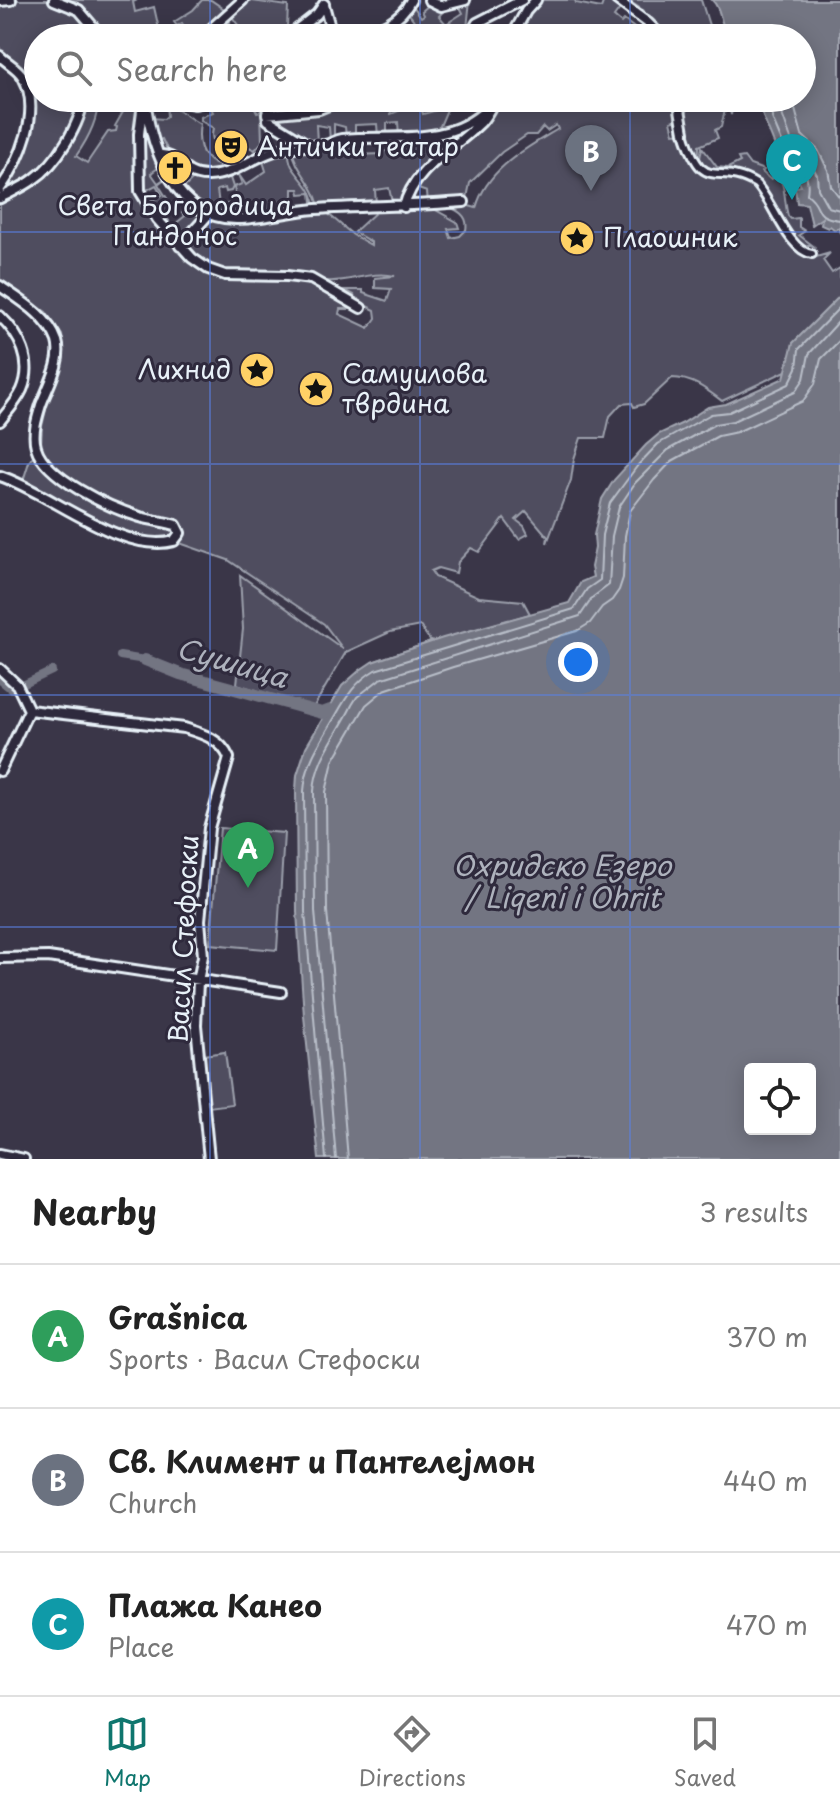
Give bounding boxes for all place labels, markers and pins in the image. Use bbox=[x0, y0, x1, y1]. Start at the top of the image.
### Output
pin: B bbox=[565, 125, 617, 191]
place label: Антички театар bbox=[257, 126, 459, 165]
theatre icon: Антички театар bbox=[212, 128, 250, 166]
pin: C bbox=[766, 134, 818, 200]
church icon: Света Богородица Пандонос bbox=[156, 149, 194, 187]
place label: Света Богородица Пандонос bbox=[57, 185, 293, 254]
place label: Плаошник bbox=[603, 217, 738, 256]
place icon: Плаошник bbox=[558, 219, 596, 257]
place label: Лихнид bbox=[138, 349, 231, 388]
place icon: Лихнид bbox=[238, 351, 276, 389]
place label: Самуилова тврдина bbox=[342, 353, 488, 422]
place icon: Самуилова тврдина bbox=[297, 370, 335, 408]
pin: A bbox=[222, 822, 274, 888]

